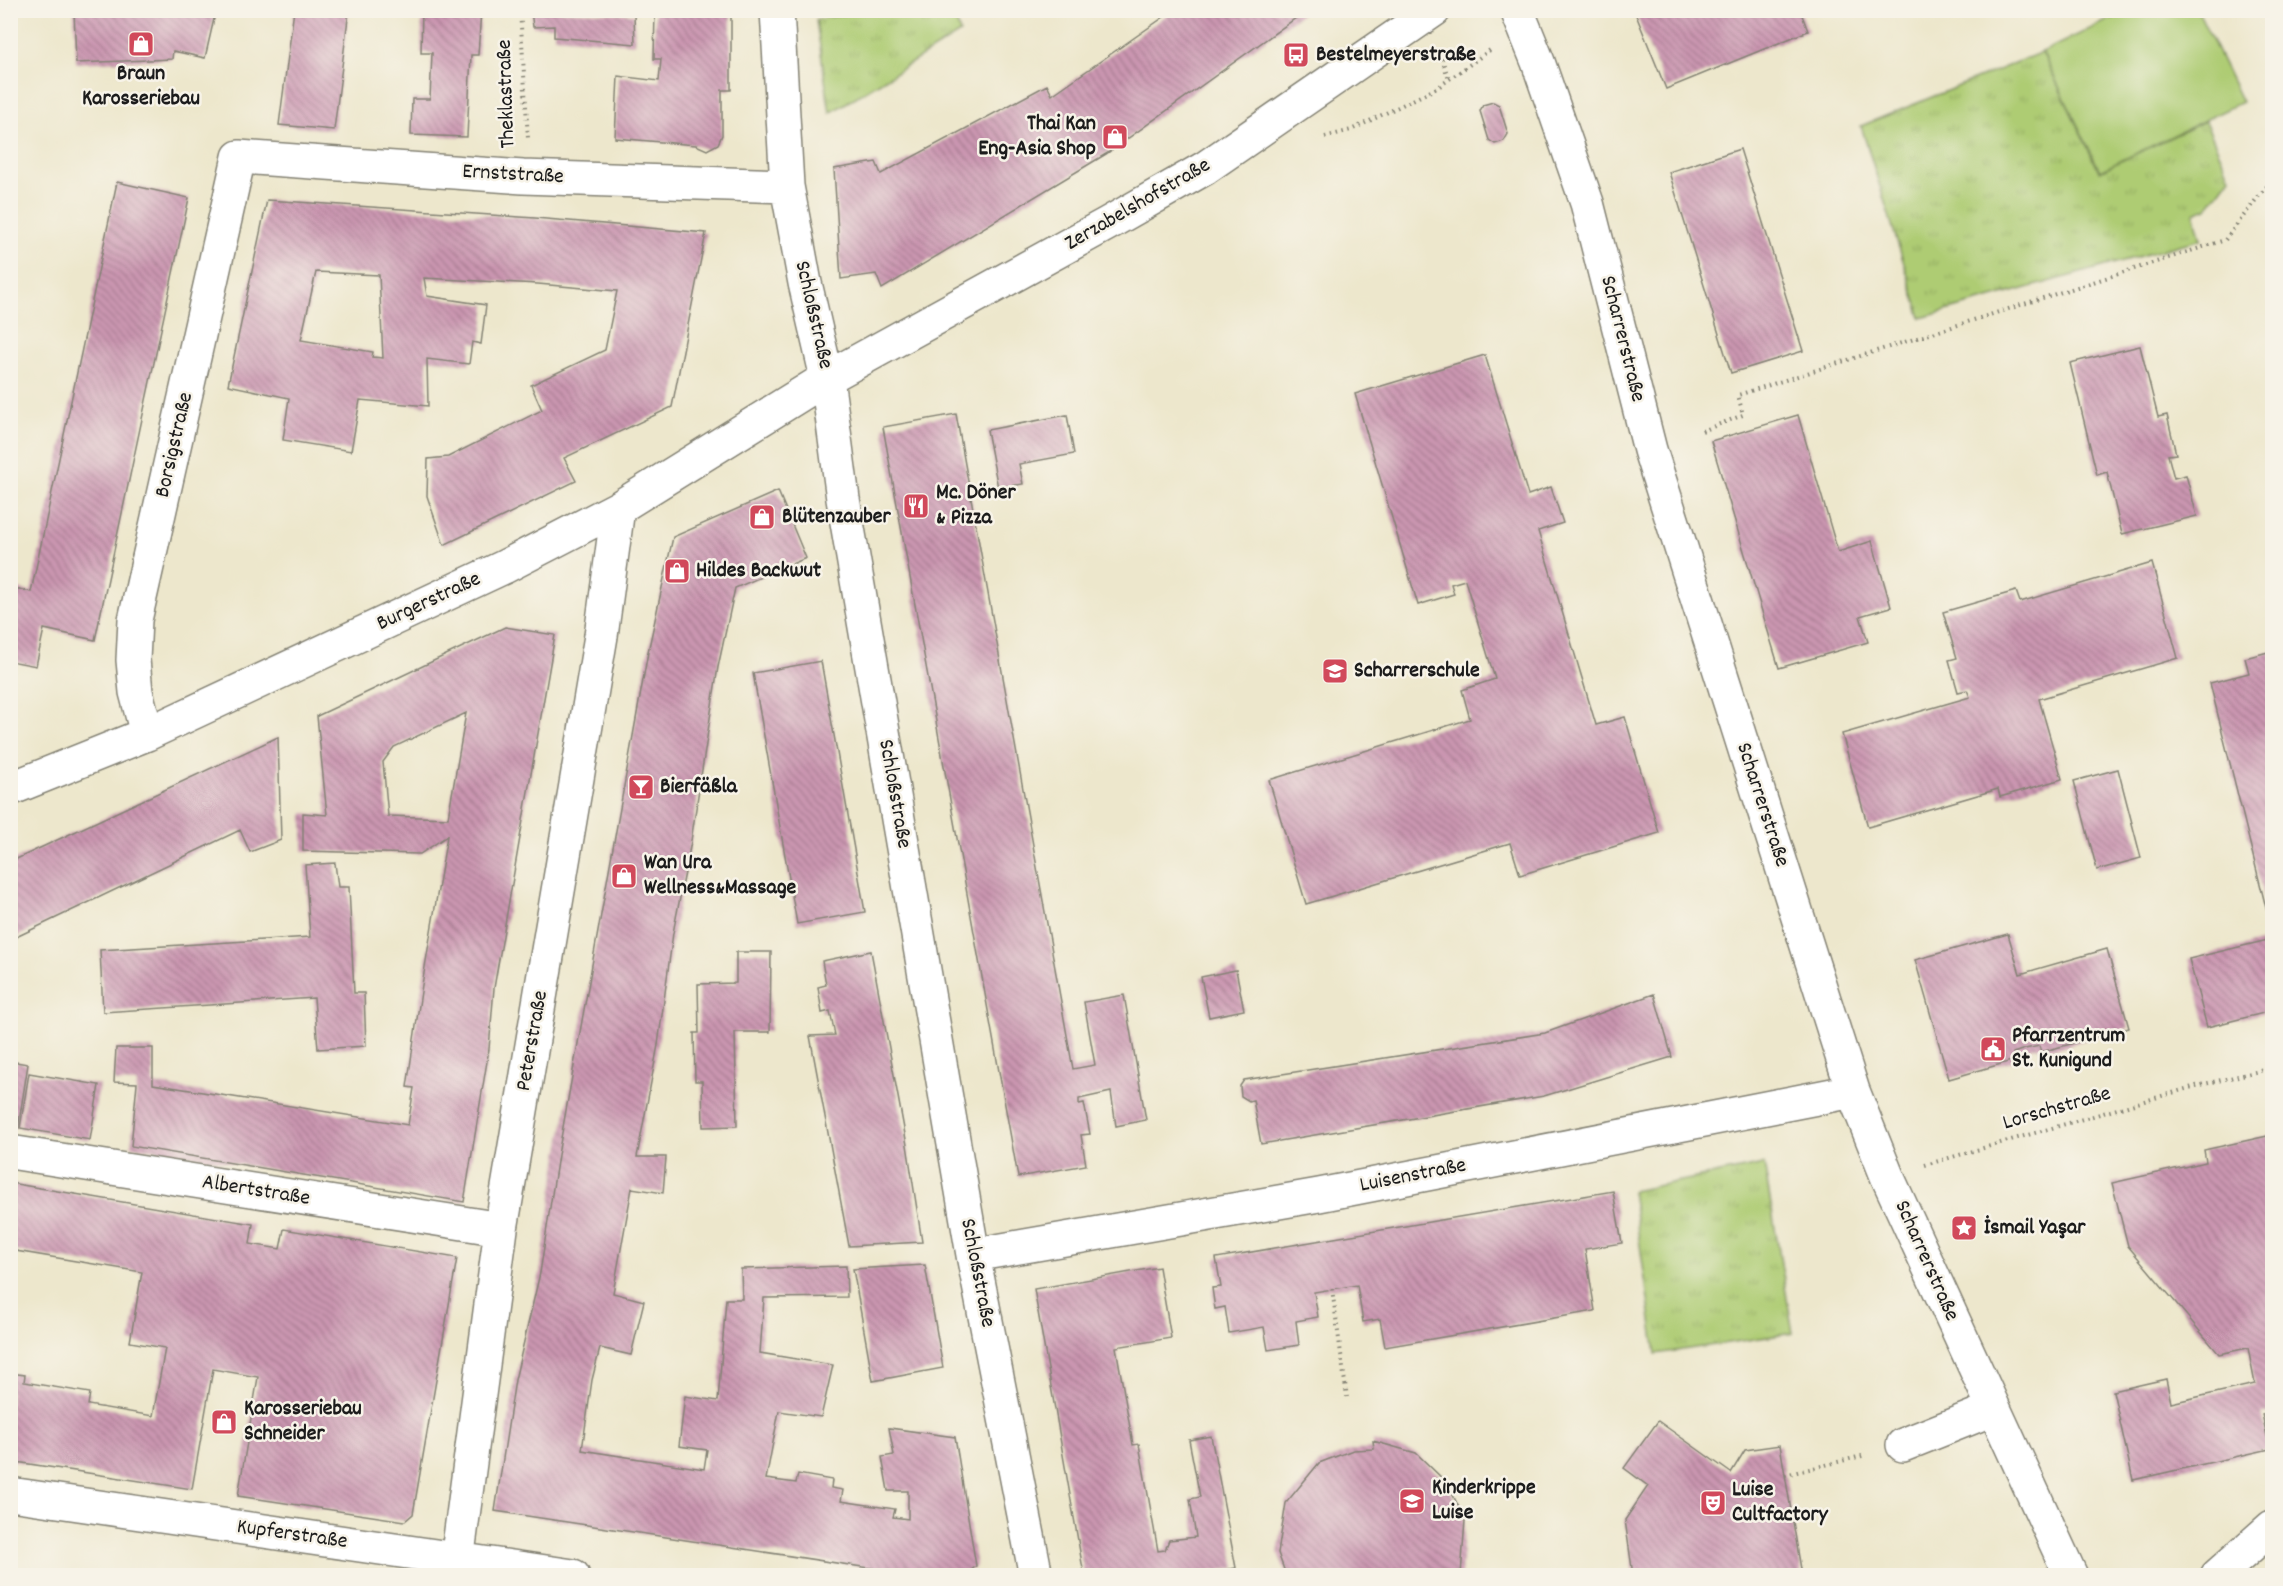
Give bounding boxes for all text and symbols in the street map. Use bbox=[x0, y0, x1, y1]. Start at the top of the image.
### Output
shop icon: Braun Karosseriebau bbox=[126, 29, 156, 59]
street label: Theklastraße bbox=[490, 39, 524, 149]
bus stop icon: Bestelmeyerstraße bbox=[1281, 40, 1311, 70]
place label: Bestelmeyerstraße bbox=[1316, 40, 1476, 71]
place label: Braun Karosseriebau bbox=[82, 59, 200, 115]
place label: Thai Kan Eng-Asia Shop bbox=[978, 109, 1096, 165]
shop icon: Thai Kan Eng-Asia Shop bbox=[1100, 122, 1130, 152]
street label: Zerzabelshofstraße bbox=[1059, 151, 1217, 259]
street label: Ernststraße bbox=[461, 157, 565, 193]
street label: Schloßstraße bbox=[786, 258, 840, 372]
street label: Scharrerstraße bbox=[1591, 273, 1653, 405]
street label: Borsigstraße bbox=[148, 389, 202, 501]
place label: Mc. Döner & Pizza bbox=[936, 478, 1016, 534]
restaurant icon: Mc. Döner & Pizza bbox=[901, 491, 931, 521]
shop icon: Blütenzauber bbox=[747, 502, 777, 532]
place label: Blütenzauber bbox=[782, 502, 891, 533]
shop icon: Hildes Backwut bbox=[662, 556, 692, 586]
place label: Hildes Backwut bbox=[696, 556, 822, 587]
street label: Burgerstraße bbox=[372, 564, 486, 640]
school or university icon: Scharrerschule bbox=[1320, 656, 1350, 686]
place label: Scharrerschule bbox=[1354, 656, 1480, 687]
street label: Schloßstraße bbox=[869, 737, 919, 851]
street label: Scharrerstraße bbox=[1727, 739, 1797, 871]
bar icon: Bierfäßla bbox=[626, 772, 656, 802]
place label: Bierfäßla bbox=[660, 772, 738, 803]
place label: Wan Ura Wellness&Massage bbox=[644, 848, 797, 904]
shop icon: Wan Ura Wellness&Massage bbox=[609, 861, 639, 891]
street label: Peterstraße bbox=[509, 988, 557, 1094]
place label: Pfarrzentrum St. Kunigund bbox=[2012, 1021, 2125, 1077]
public building icon: Pfarrzentrum St. Kunigund bbox=[1978, 1034, 2008, 1064]
street label: Lorschstraße bbox=[1999, 1079, 2115, 1139]
street label: Luisenstraße bbox=[1357, 1151, 1469, 1201]
street label: Albertstraße bbox=[200, 1167, 312, 1215]
street label: Scharrerstraße bbox=[1886, 1196, 1966, 1326]
place icon: İsmail Yaşar bbox=[1949, 1213, 1979, 1243]
place label: İsmail Yaşar bbox=[1984, 1213, 2086, 1244]
street label: Schloßstraße bbox=[951, 1216, 1003, 1330]
place label: Karosseriebau Schneider bbox=[244, 1394, 362, 1450]
shop icon: Karosseriebau Schneider bbox=[209, 1407, 239, 1437]
place label: Kinderkrippe Luise bbox=[1432, 1473, 1536, 1529]
place label: Luise Cultfactory bbox=[1732, 1475, 1829, 1531]
school or university icon: Kinderkrippe Luise bbox=[1397, 1486, 1427, 1516]
theatre icon: Luise Cultfactory bbox=[1698, 1488, 1728, 1518]
street label: Kupferstraße bbox=[235, 1512, 349, 1558]

